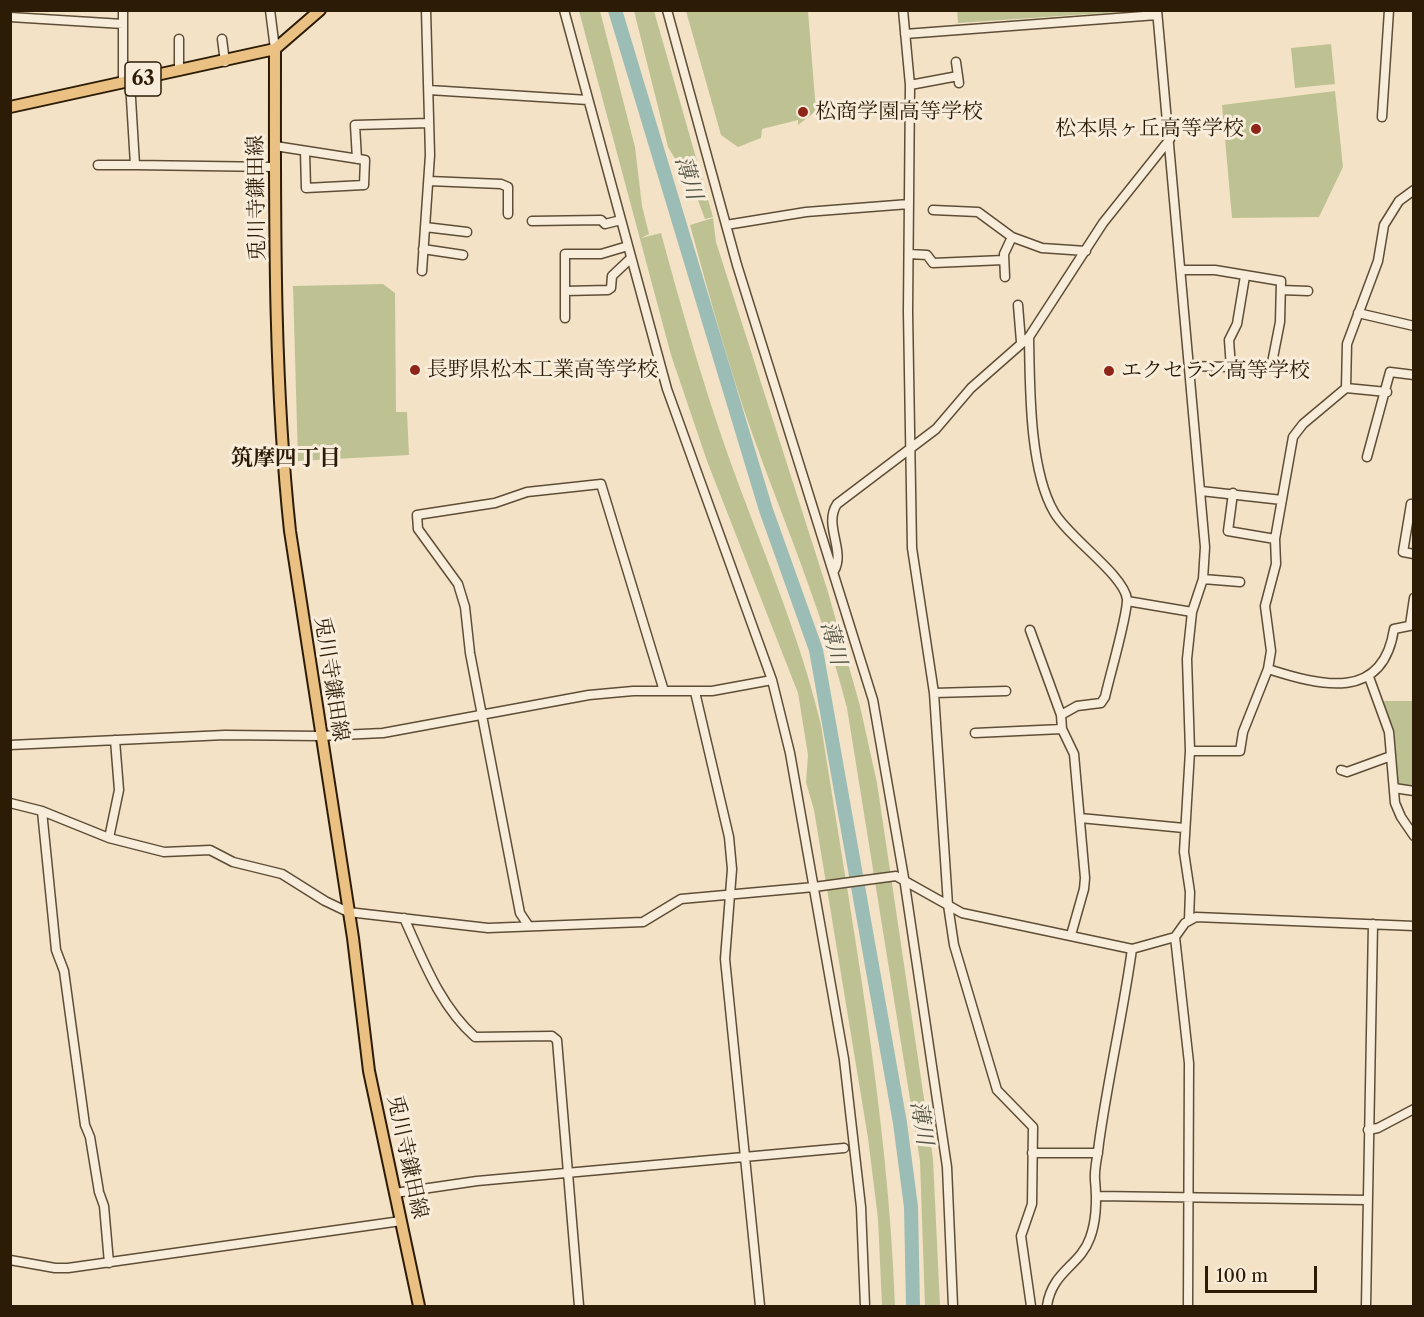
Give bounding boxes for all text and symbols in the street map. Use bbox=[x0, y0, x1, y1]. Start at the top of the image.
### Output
road number: 63 bbox=[125, 62, 161, 96]
place label: 松商学園高等学校 bbox=[815, 99, 983, 125]
marker: 松商学園高等学校 bbox=[796, 105, 810, 119]
place label: 松本県ヶ丘高等学校 bbox=[1055, 116, 1244, 142]
marker: 松本県ヶ丘高等学校 bbox=[1249, 122, 1263, 136]
street label: 兎川寺鎌田線 bbox=[243, 135, 271, 261]
water label: 薄川 bbox=[669, 153, 707, 203]
place label: 長野県松本工業高等学校 bbox=[427, 357, 658, 383]
place label: エクセラン高等学校 bbox=[1121, 358, 1310, 384]
marker: 長野県松本工業高等学校 bbox=[408, 363, 422, 377]
marker: エクセラン高等学校 bbox=[1102, 364, 1116, 378]
district label: 筑摩四丁目 bbox=[231, 446, 341, 472]
street label: 兎川寺鎌田線 bbox=[309, 615, 353, 743]
water label: 薄川 bbox=[815, 618, 851, 668]
street label: 兎川寺鎌田線 bbox=[382, 1093, 432, 1221]
water label: 薄川 bbox=[905, 1099, 937, 1147]
scale bar bbox=[1208, 1254, 1320, 1292]
text: 100 m bbox=[1216, 1265, 1268, 1287]

